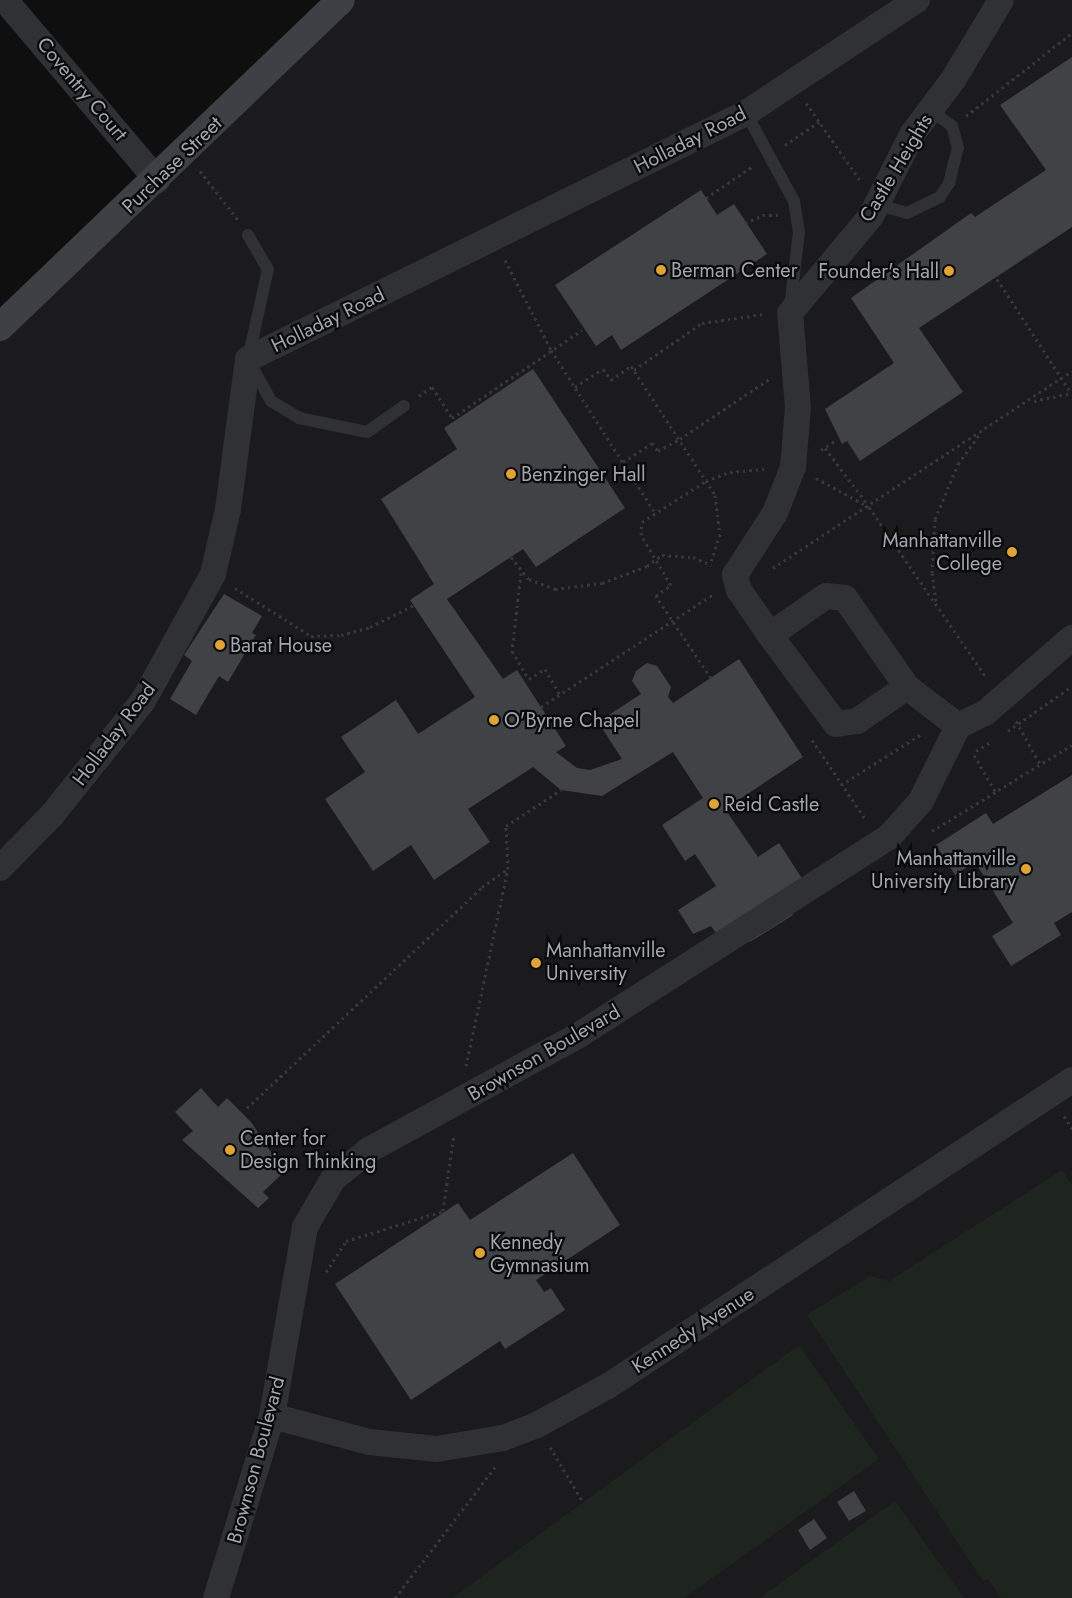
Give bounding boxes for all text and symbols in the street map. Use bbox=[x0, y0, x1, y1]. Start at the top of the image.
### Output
street label: Coventry Court bbox=[32, 32, 132, 146]
street label: Holladay Road bbox=[630, 101, 750, 179]
street label: Castle Heights bbox=[854, 110, 938, 226]
street label: Purchase Street bbox=[117, 111, 227, 219]
place label: Berman Center bbox=[671, 258, 797, 282]
place label: Founder's Hall bbox=[818, 259, 939, 283]
marker: Berman Center bbox=[655, 264, 667, 276]
marker: Founder's Hall bbox=[943, 265, 955, 277]
street label: Holladay Road bbox=[268, 282, 388, 358]
place label: Benzinger Hall bbox=[521, 462, 646, 486]
marker: Benzinger Hall bbox=[505, 468, 517, 480]
place label: Manhattanville College bbox=[882, 528, 1002, 575]
marker: Manhattanville College bbox=[1006, 546, 1018, 558]
place label: Barat House bbox=[230, 633, 332, 657]
marker: Barat House bbox=[214, 639, 226, 651]
street label: Holladay Road bbox=[67, 678, 161, 790]
place label: O'Byrne Chapel bbox=[504, 708, 639, 732]
marker: O'Byrne Chapel bbox=[488, 714, 500, 726]
place label: Reid Castle bbox=[724, 792, 819, 816]
marker: Reid Castle bbox=[708, 798, 720, 810]
place label: Manhattanville University Library bbox=[871, 846, 1016, 893]
marker: Manhattanville University Library bbox=[1020, 863, 1032, 875]
place label: Manhattanville University bbox=[546, 939, 666, 986]
marker: Manhattanville University bbox=[530, 957, 542, 969]
street label: Brownson Boulevard bbox=[464, 1000, 624, 1106]
place label: Center for Design Thinking bbox=[240, 1126, 376, 1173]
marker: Center for Design Thinking bbox=[224, 1144, 236, 1156]
place label: Kennedy Gymnasium bbox=[490, 1230, 590, 1277]
marker: Kennedy Gymnasium bbox=[474, 1247, 486, 1259]
street label: Kennedy Avenue bbox=[627, 1282, 759, 1378]
street label: Brownson Boulevard bbox=[222, 1374, 290, 1546]

